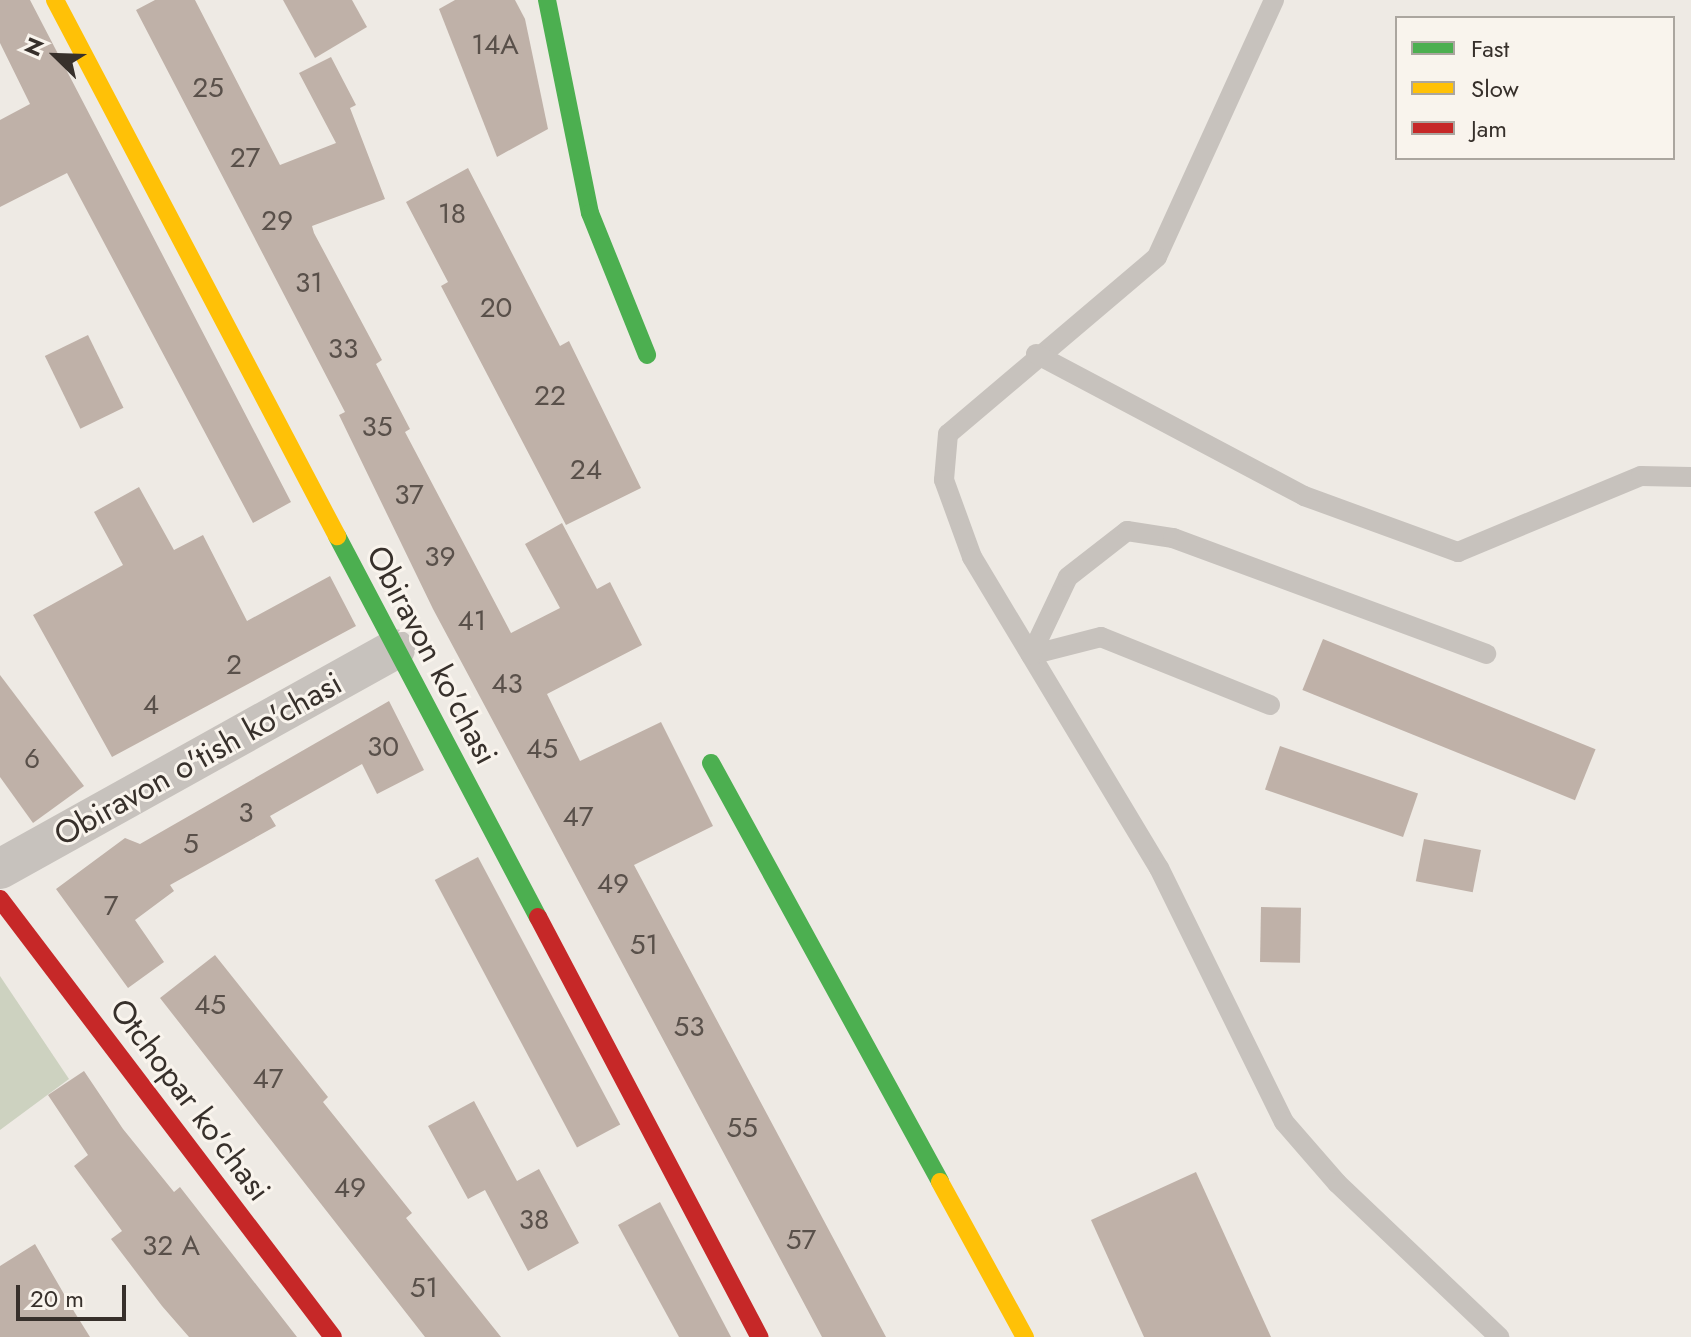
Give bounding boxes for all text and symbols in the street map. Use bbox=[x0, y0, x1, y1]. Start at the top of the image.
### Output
north arrow bbox=[16, 16, 96, 96]
legend bbox=[1395, 16, 1675, 160]
house number: 14A bbox=[471, 28, 519, 62]
text: Fast bbox=[1471, 31, 1509, 66]
text: N bbox=[16, 32, 52, 61]
house number: 25 bbox=[192, 71, 224, 105]
text: Slow bbox=[1471, 71, 1519, 106]
text: Jam bbox=[1471, 111, 1507, 146]
house number: 27 bbox=[230, 141, 260, 175]
house number: 18 bbox=[438, 197, 466, 231]
house number: 29 bbox=[261, 204, 293, 238]
house number: 31 bbox=[295, 266, 323, 300]
house number: 20 bbox=[480, 291, 512, 325]
house number: 33 bbox=[328, 332, 358, 366]
house number: 22 bbox=[534, 379, 566, 413]
house number: 35 bbox=[361, 410, 393, 444]
house number: 24 bbox=[570, 453, 602, 487]
house number: 37 bbox=[394, 478, 424, 512]
street label: Obiravon ko'chasi bbox=[358, 539, 506, 771]
house number: 39 bbox=[424, 540, 456, 574]
house number: 41 bbox=[458, 604, 486, 638]
house number: 2 bbox=[226, 648, 242, 682]
street label: Obiravon o'tish ko'chasi bbox=[48, 664, 348, 854]
house number: 43 bbox=[491, 667, 523, 701]
house number: 4 bbox=[143, 688, 159, 722]
house number: 30 bbox=[367, 730, 399, 764]
house number: 45 bbox=[526, 732, 558, 766]
house number: 6 bbox=[24, 742, 40, 776]
house number: 3 bbox=[238, 796, 254, 830]
house number: 47 bbox=[562, 800, 594, 834]
house number: 5 bbox=[183, 827, 199, 861]
house number: 49 bbox=[597, 867, 629, 901]
house number: 7 bbox=[104, 889, 118, 923]
house number: 51 bbox=[630, 928, 658, 962]
house number: 45 bbox=[194, 988, 226, 1022]
street label: Otchopar ko'chasi bbox=[102, 991, 278, 1209]
house number: 53 bbox=[673, 1010, 705, 1044]
house number: 47 bbox=[252, 1062, 284, 1096]
house number: 55 bbox=[726, 1111, 758, 1145]
house number: 49 bbox=[334, 1171, 366, 1205]
house number: 38 bbox=[519, 1203, 549, 1237]
house number: 57 bbox=[786, 1223, 816, 1257]
house number: 32 A bbox=[142, 1229, 200, 1263]
scale bar bbox=[20, 1269, 130, 1319]
house number: 51 bbox=[410, 1271, 438, 1305]
text: 20 m bbox=[30, 1281, 84, 1316]

